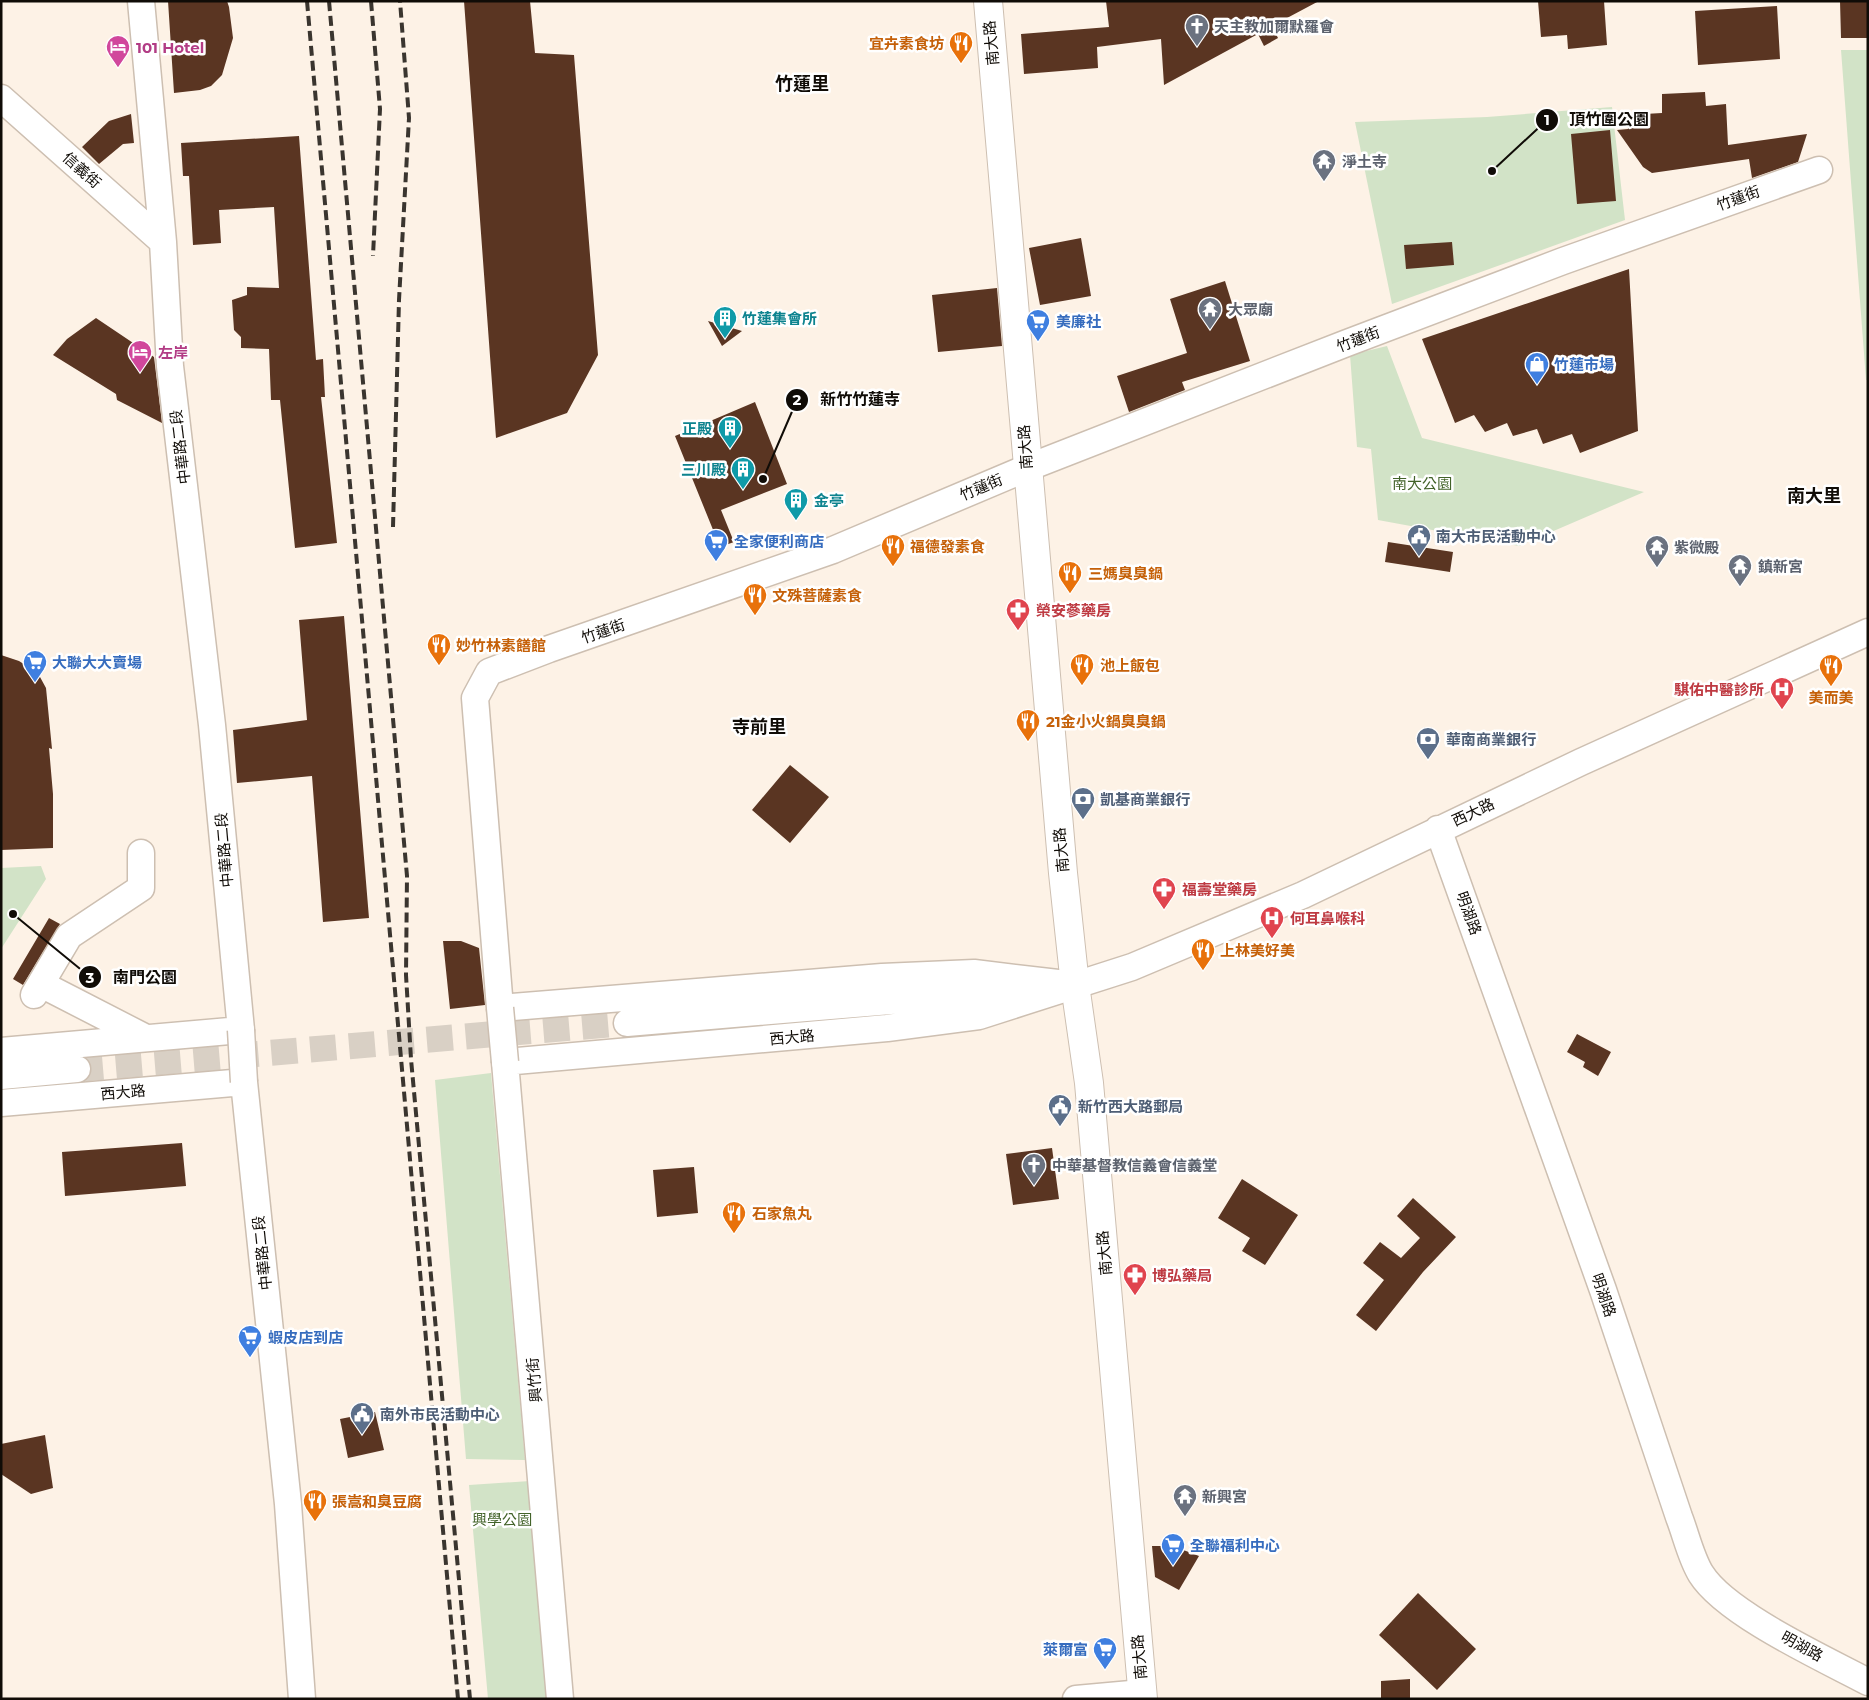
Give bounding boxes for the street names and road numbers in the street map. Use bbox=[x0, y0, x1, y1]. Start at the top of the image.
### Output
street label: 南大路 bbox=[980, 20, 1002, 66]
street label: 信義街 bbox=[59, 148, 105, 192]
street label: 竹蓮街 bbox=[1714, 181, 1762, 215]
street label: 竹蓮街 bbox=[1334, 322, 1382, 356]
street label: 中華路二段 bbox=[166, 409, 194, 485]
street label: 南大路 bbox=[1014, 424, 1036, 470]
street label: 竹蓮街 bbox=[957, 469, 1005, 505]
street label: 竹蓮街 bbox=[579, 615, 627, 647]
street label: 西大路 bbox=[1449, 794, 1497, 830]
street label: 中華路二段 bbox=[211, 812, 237, 888]
street label: 南大路 bbox=[1050, 827, 1072, 873]
street label: 明湖路 bbox=[1452, 889, 1486, 937]
street label: 西大路 bbox=[769, 1026, 815, 1048]
street label: 西大路 bbox=[100, 1081, 146, 1103]
street label: 中華路二段 bbox=[249, 1215, 275, 1291]
street label: 南大路 bbox=[1093, 1230, 1115, 1276]
street label: 明湖路 bbox=[1588, 1271, 1620, 1319]
street label: 興竹街 bbox=[523, 1357, 545, 1403]
street label: 明湖路 bbox=[1778, 1627, 1826, 1665]
street label: 南大路 bbox=[1128, 1634, 1150, 1680]

